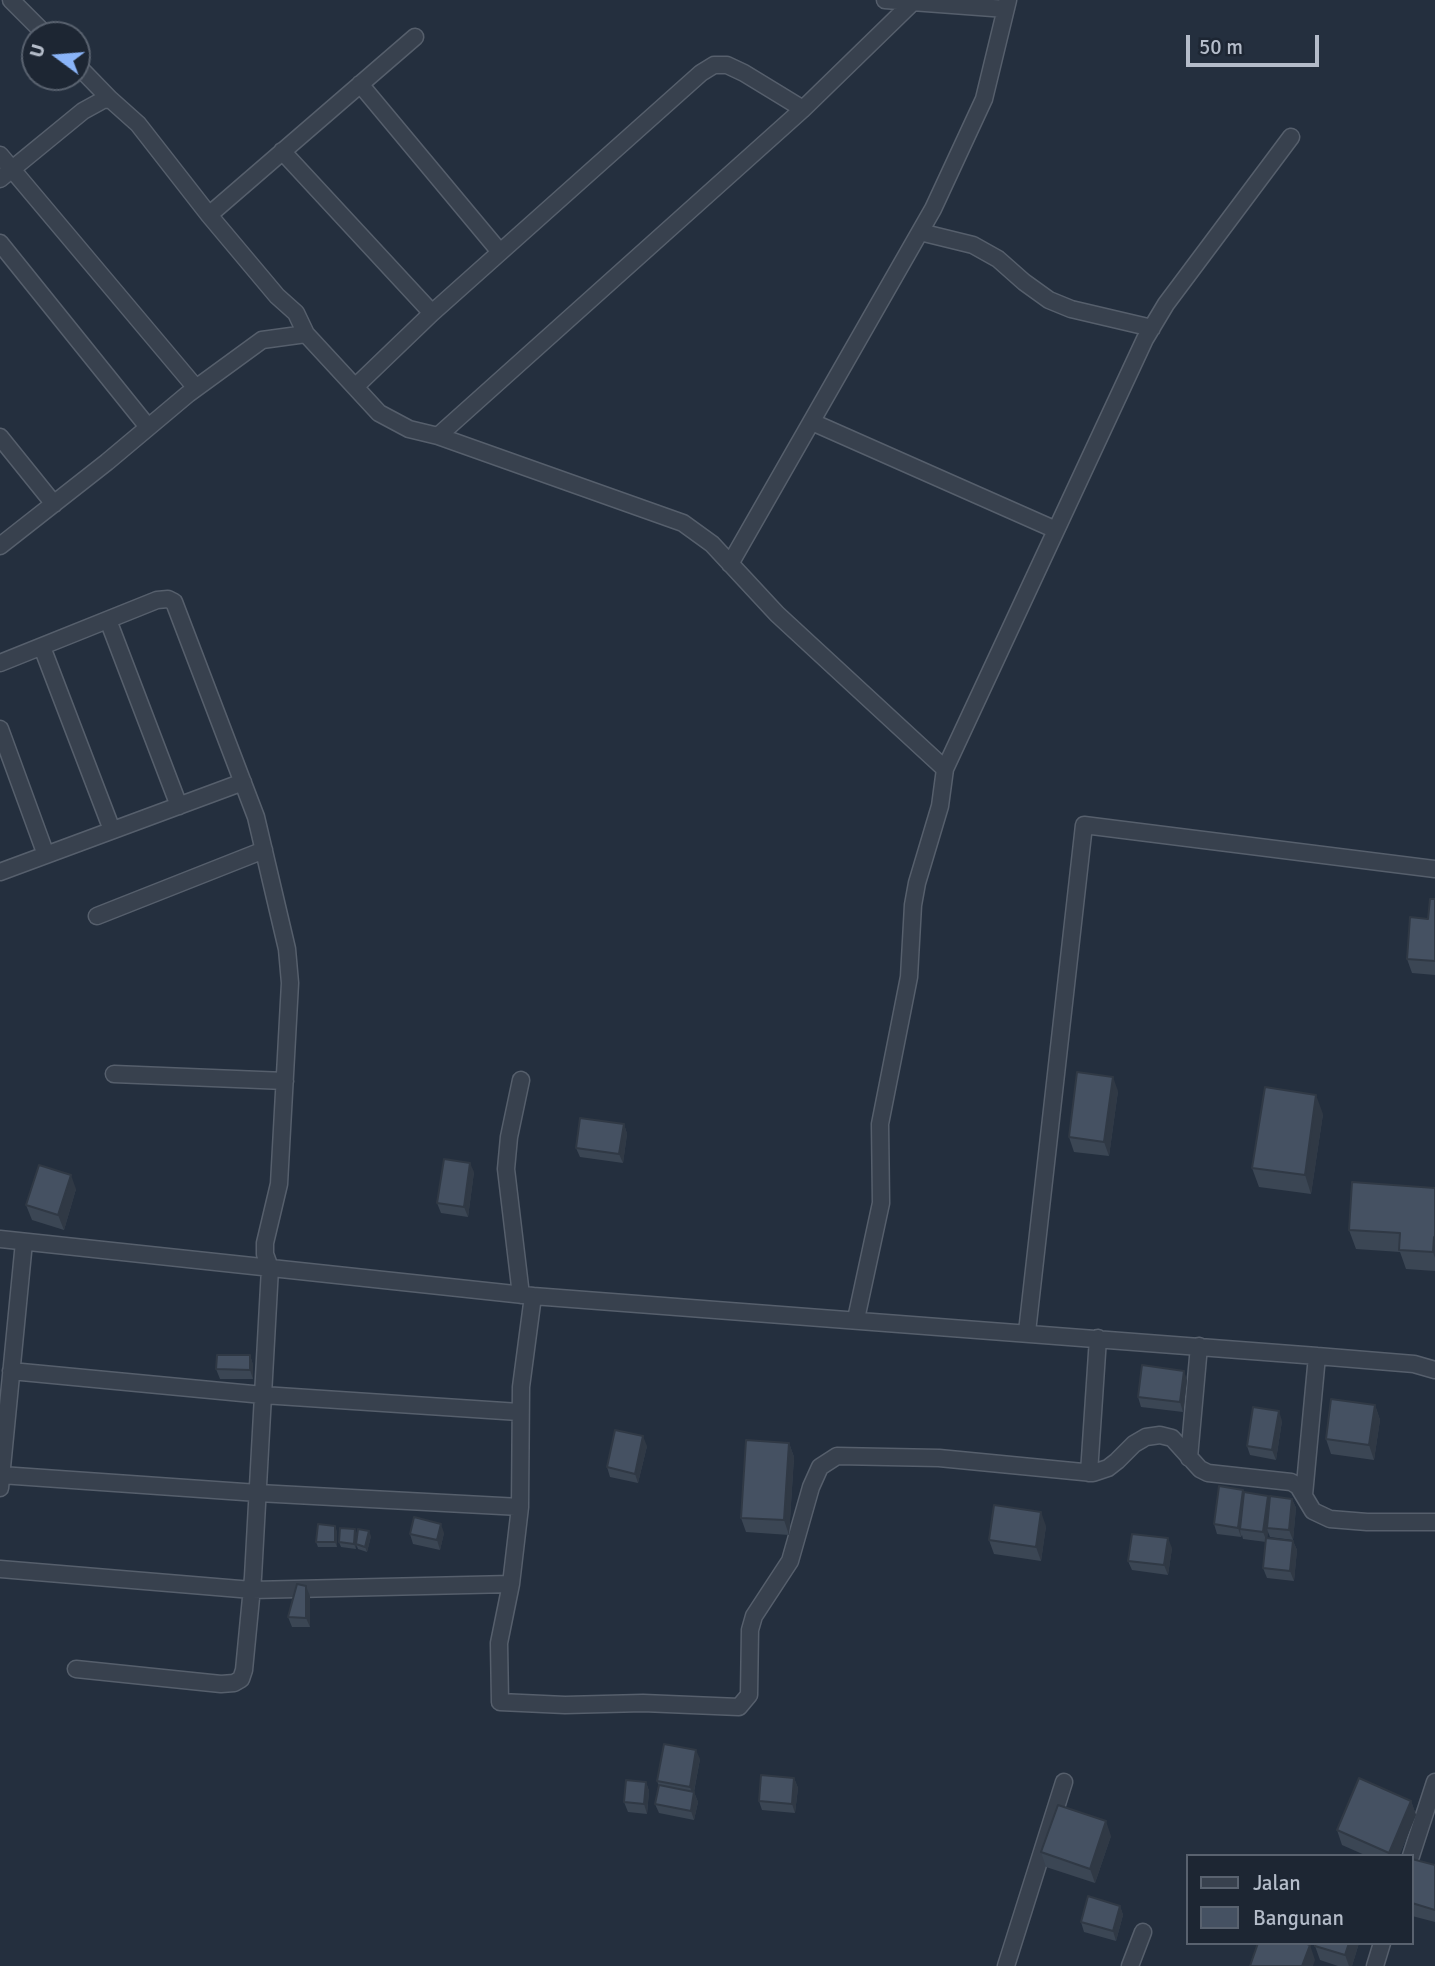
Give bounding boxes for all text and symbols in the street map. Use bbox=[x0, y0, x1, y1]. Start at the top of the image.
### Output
north arrow bbox=[21, 21, 91, 91]
scale bar bbox=[1190, 21, 1323, 65]
text: 50 m bbox=[1199, 34, 1243, 60]
text: U bbox=[24, 41, 51, 60]
legend bbox=[1186, 1854, 1414, 1945]
text: Jalan bbox=[1253, 1870, 1301, 1896]
text: Bangunan bbox=[1253, 1905, 1344, 1931]

